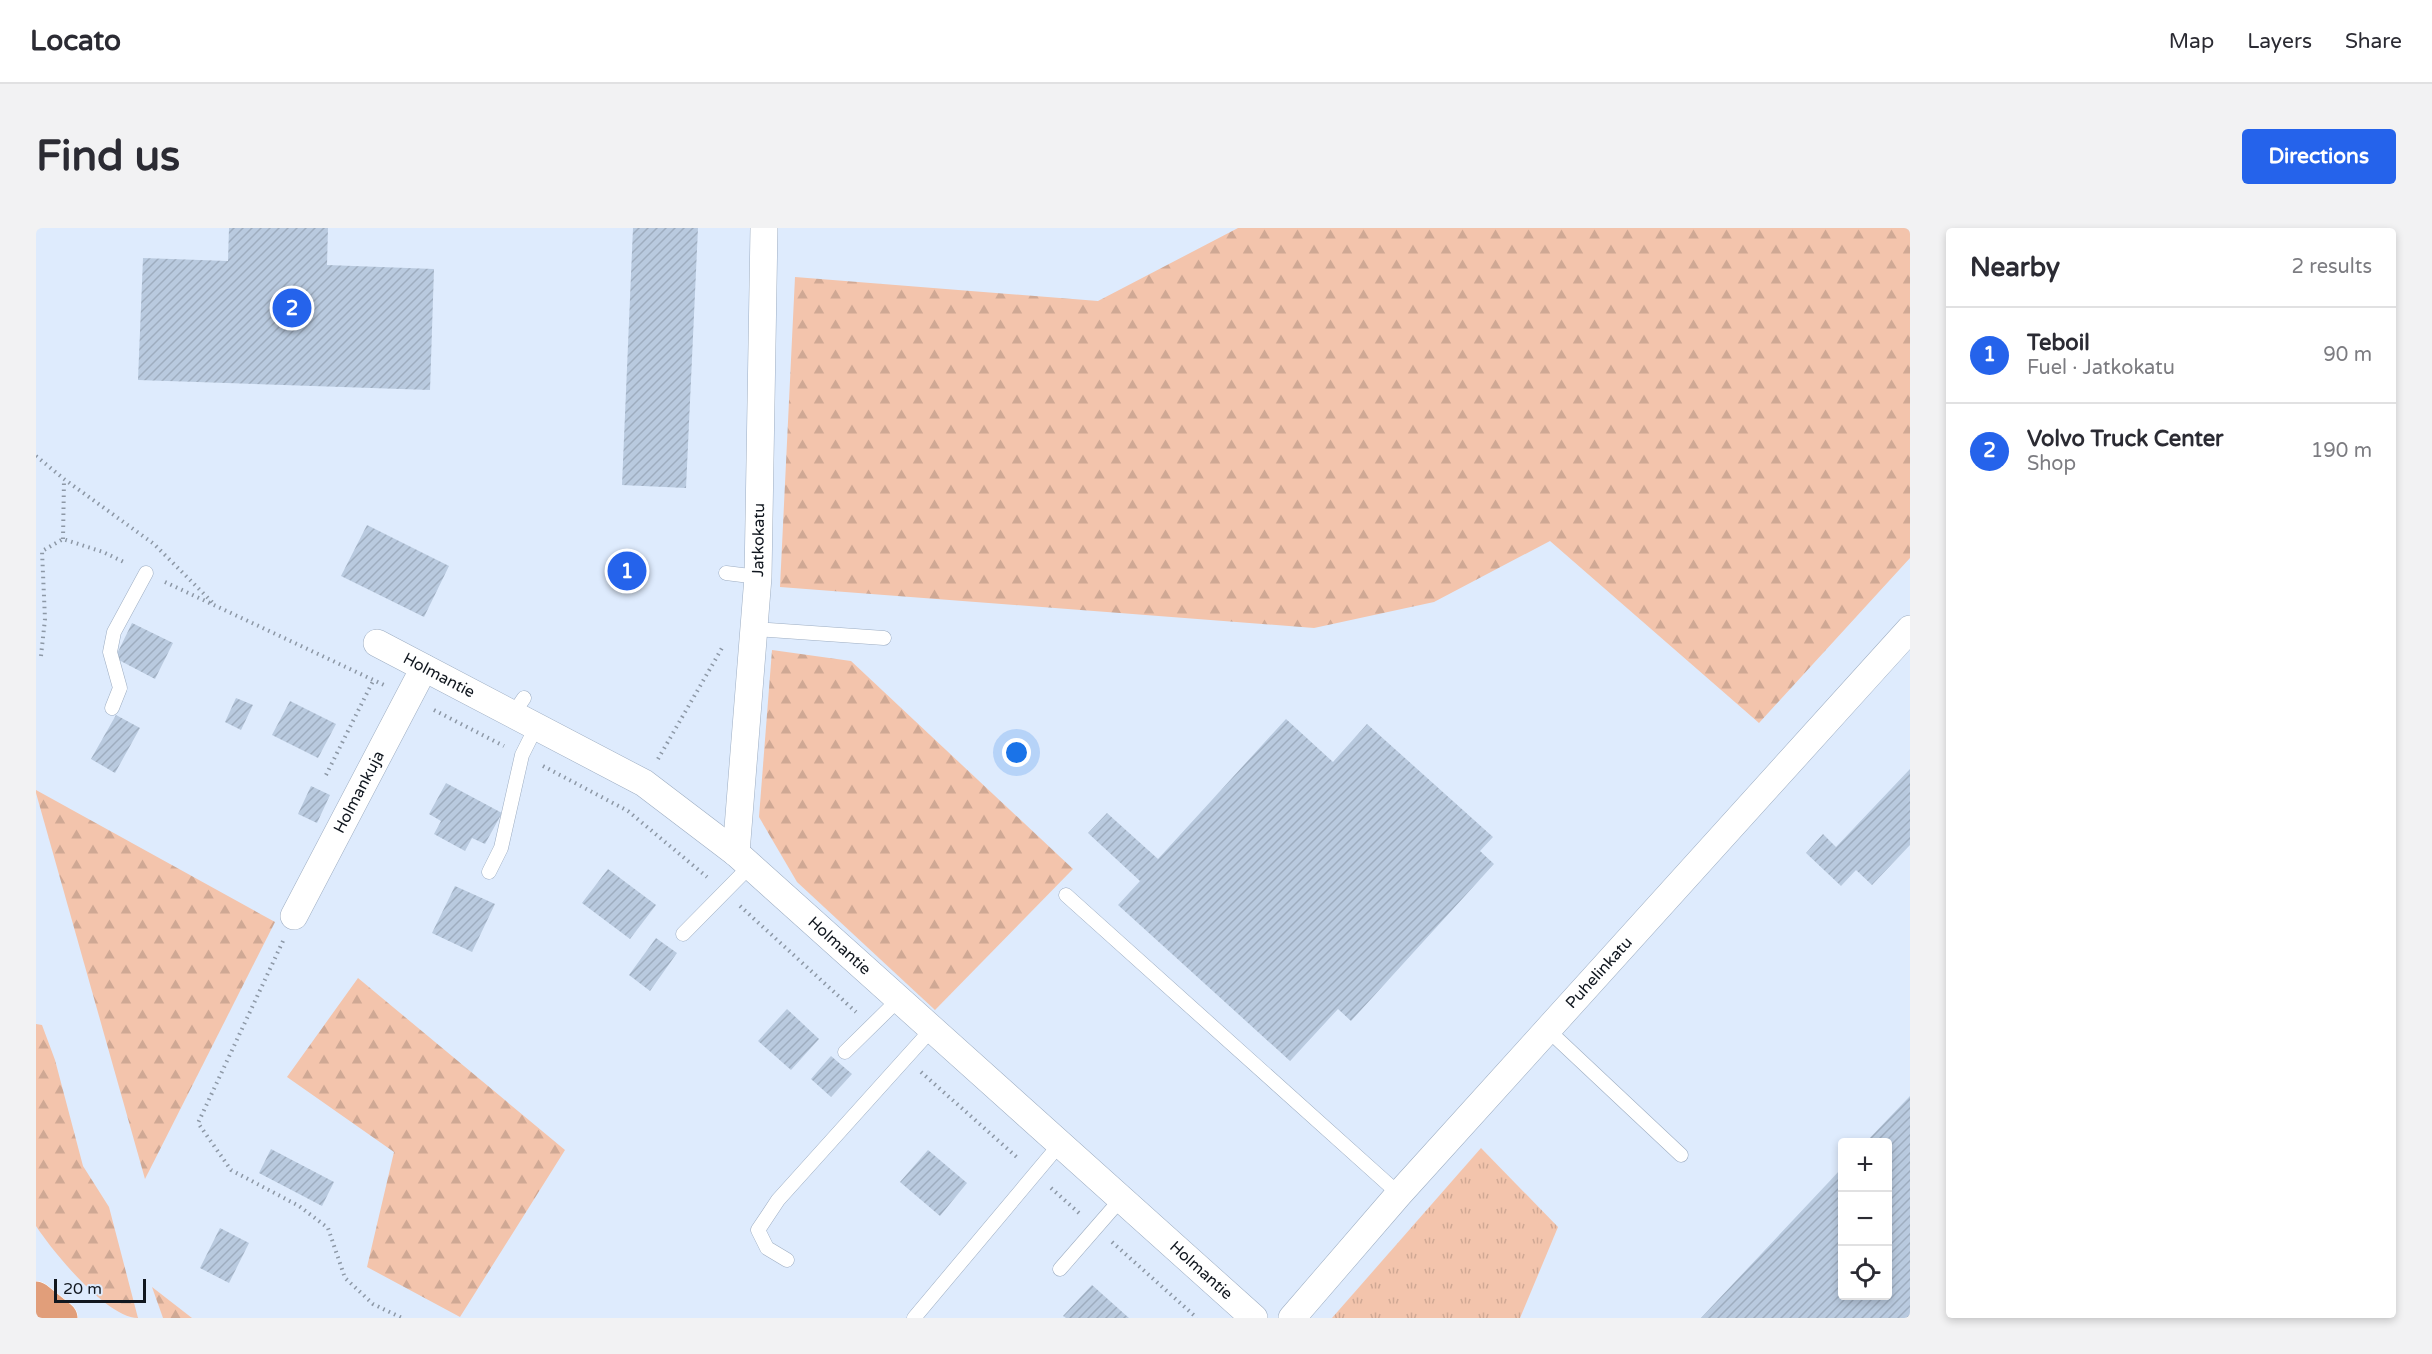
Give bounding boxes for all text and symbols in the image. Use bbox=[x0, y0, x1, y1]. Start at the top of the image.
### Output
text: Locato bbox=[30, 24, 121, 58]
text: Map bbox=[2169, 29, 2214, 54]
text: Layers bbox=[2247, 29, 2312, 54]
text: Share bbox=[2345, 29, 2402, 54]
button: Directions bbox=[2242, 129, 2396, 184]
text: Find us bbox=[36, 131, 180, 182]
text: Nearby bbox=[1970, 252, 2060, 283]
text: 2 results bbox=[2292, 255, 2372, 279]
pin: 2 bbox=[272, 286, 312, 331]
text: Teboil bbox=[2027, 330, 2090, 356]
text: 1 bbox=[1983, 343, 1996, 367]
text: 90 m bbox=[2323, 343, 2372, 367]
text: Fuel · Jatkokatu bbox=[2027, 356, 2175, 380]
text: Volvo Truck Center bbox=[2027, 426, 2224, 452]
text: 2 bbox=[1983, 439, 1996, 463]
text: 190 m bbox=[2311, 439, 2372, 463]
text: Shop bbox=[2027, 452, 2076, 476]
street label: Jatkokatu bbox=[748, 503, 769, 577]
pin: 1 bbox=[608, 548, 646, 594]
street label: Holmantie bbox=[400, 649, 478, 702]
your location bbox=[1002, 738, 1031, 767]
street label: Holmankuja bbox=[329, 747, 389, 837]
street label: Holmantie bbox=[804, 912, 875, 979]
street label: Puhelinkatu bbox=[1561, 933, 1637, 1013]
map controls bbox=[1838, 1138, 1892, 1300]
button: + bbox=[1838, 1138, 1892, 1192]
button: − bbox=[1838, 1192, 1892, 1246]
street label: Holmantie bbox=[1165, 1237, 1237, 1304]
button: locate bbox=[1838, 1246, 1892, 1300]
scale bar bbox=[54, 1276, 146, 1304]
text: 20 m bbox=[63, 1279, 102, 1299]

